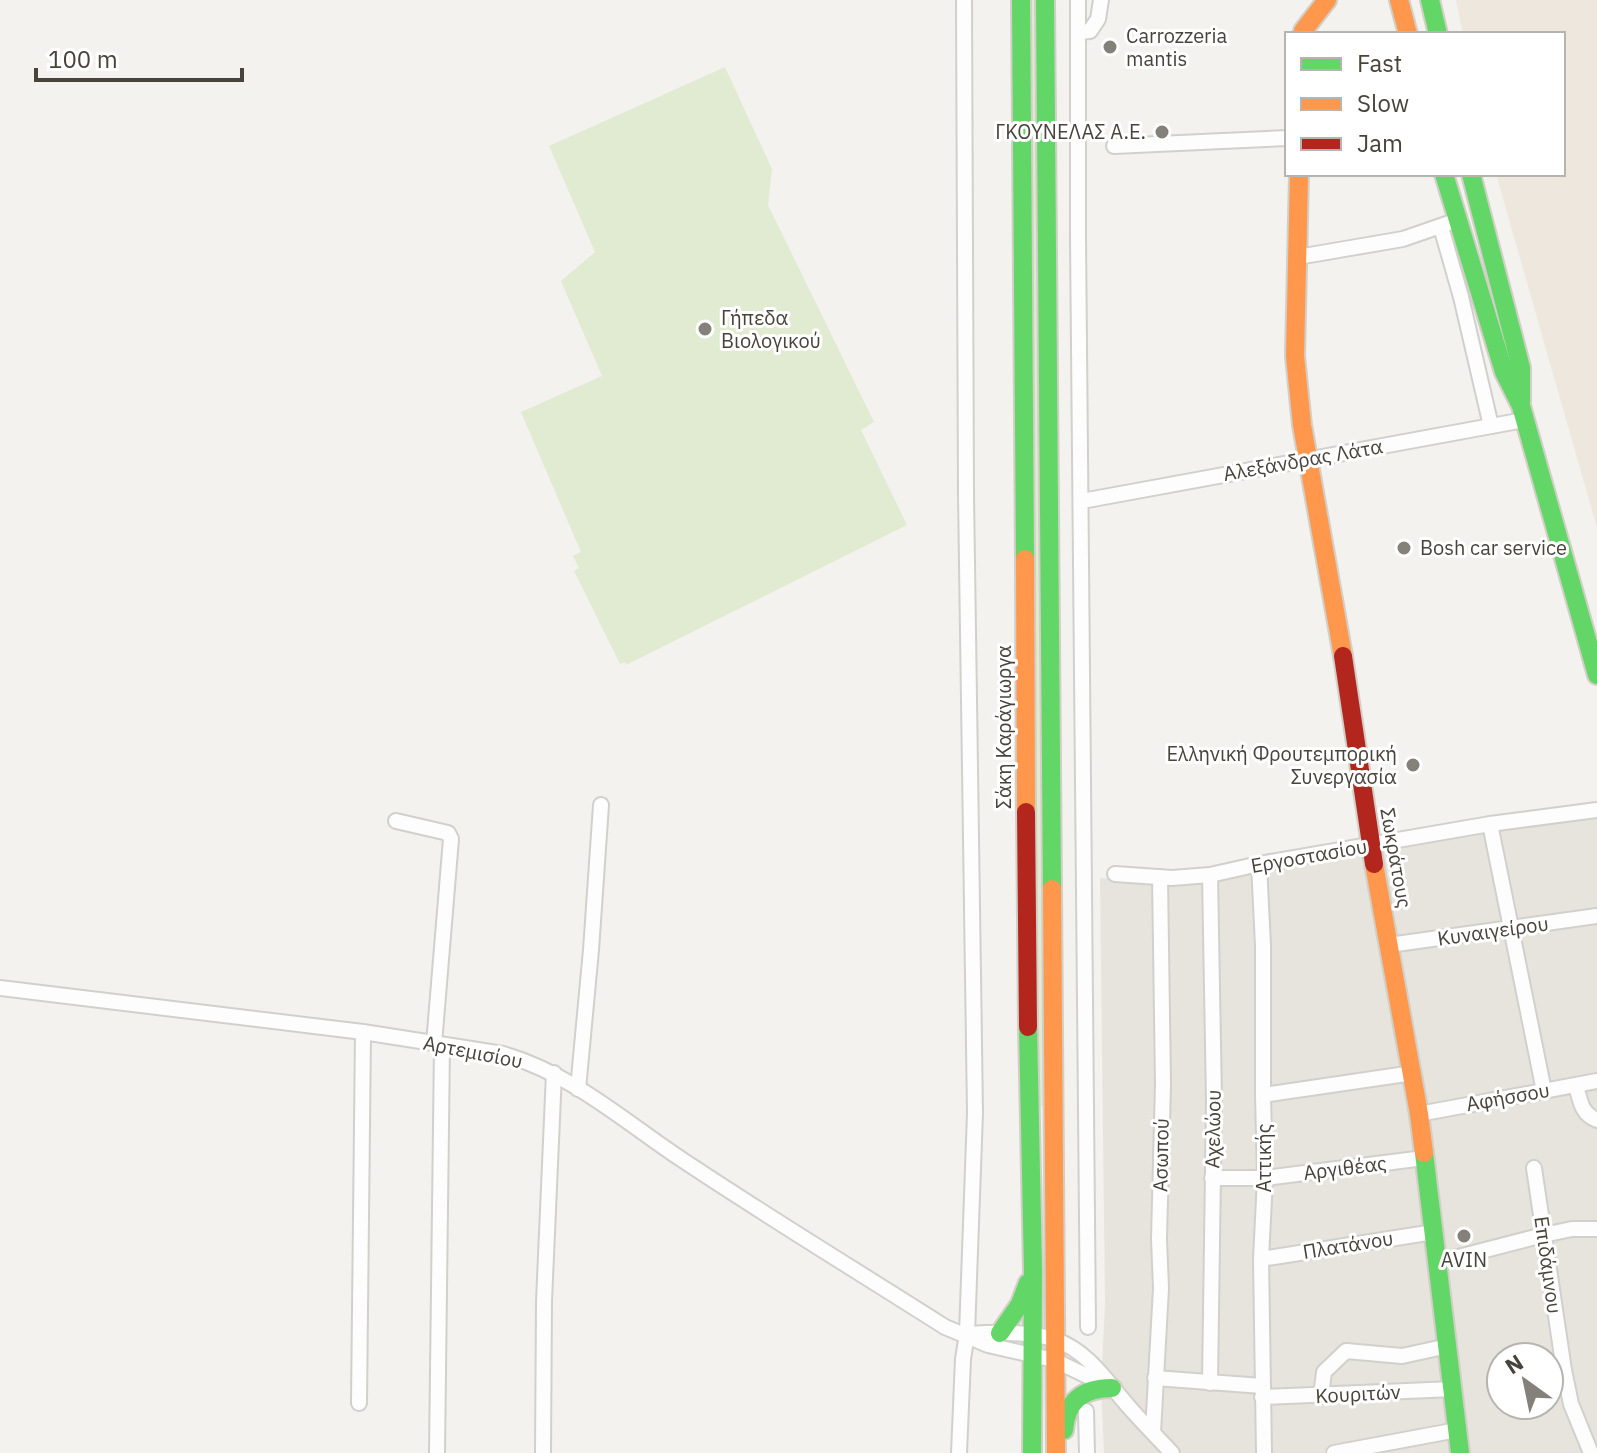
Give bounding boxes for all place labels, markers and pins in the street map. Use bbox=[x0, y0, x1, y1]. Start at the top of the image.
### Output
place label: Carrozzeria mantis bbox=[1126, 22, 1227, 72]
marker: Carrozzeria mantis bbox=[1101, 38, 1119, 56]
place label: ΓΚΟΥΝΕΛΑΣ Α.Ε. bbox=[995, 118, 1146, 145]
marker: ΓΚΟΥΝΕΛΑΣ Α.Ε. bbox=[1153, 123, 1171, 141]
place label: Γήπεδα Βιολογικού bbox=[721, 304, 821, 354]
marker: Γήπεδα Βιολογικού bbox=[696, 320, 714, 338]
place label: Bosh car service bbox=[1420, 534, 1567, 561]
marker: Bosh car service bbox=[1395, 539, 1413, 557]
place label: Ελληνική Φρουτεμπορική Συνεργασία bbox=[1166, 740, 1397, 790]
marker: Ελληνική Φρουτεμπορική Συνεργασία bbox=[1404, 756, 1422, 774]
marker: AVIN bbox=[1455, 1227, 1473, 1245]
place label: AVIN bbox=[1441, 1246, 1487, 1273]

